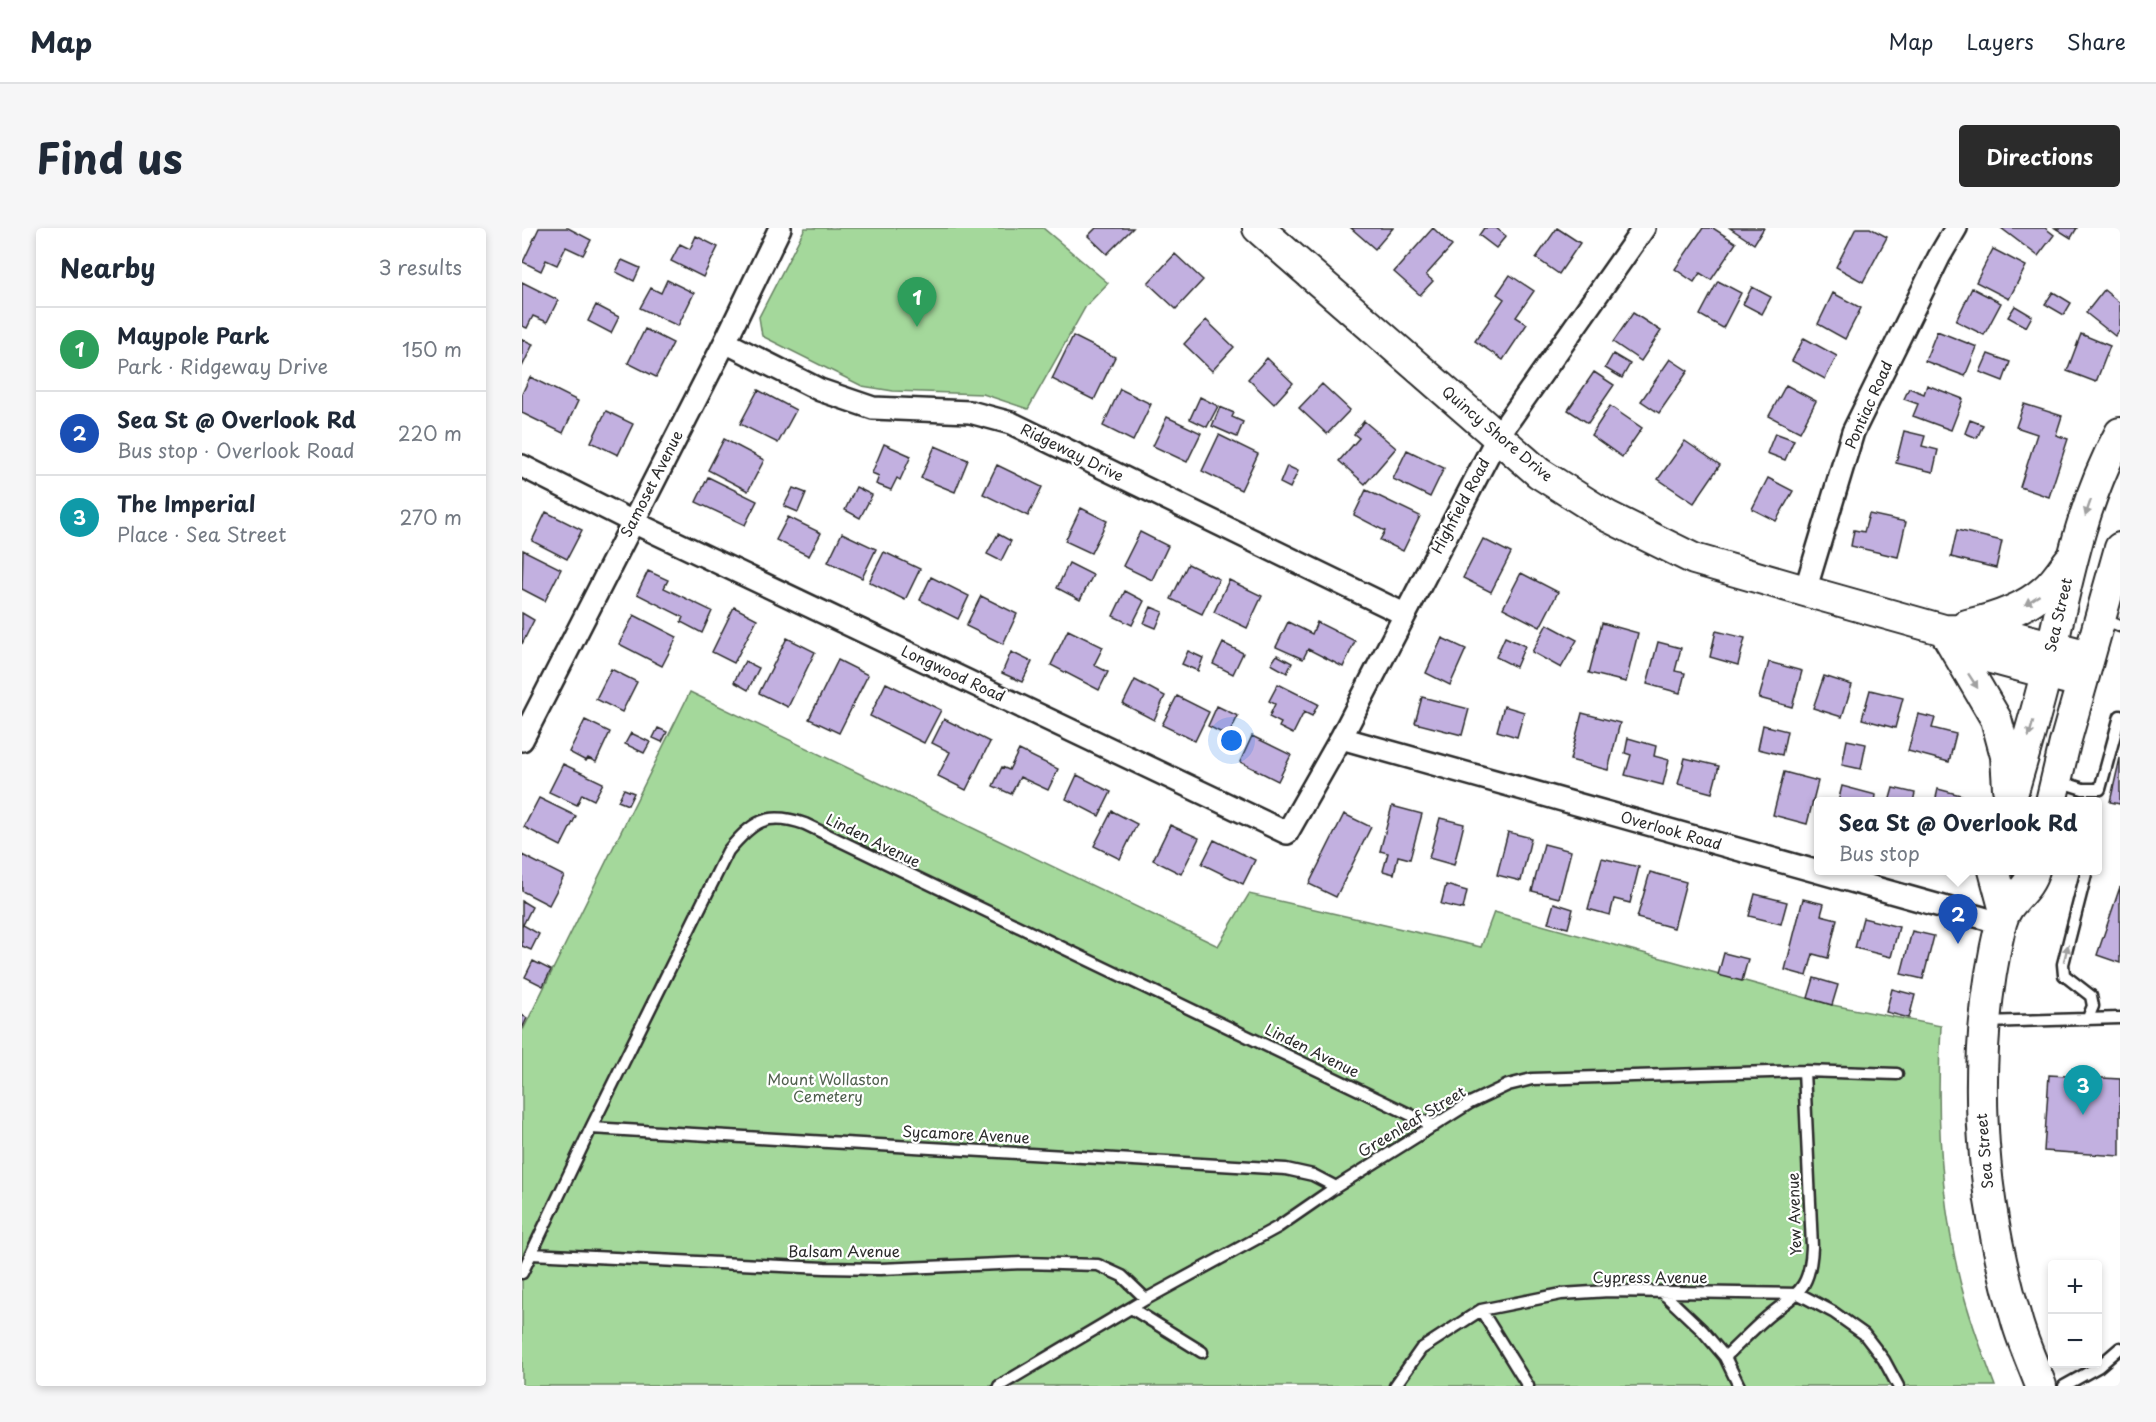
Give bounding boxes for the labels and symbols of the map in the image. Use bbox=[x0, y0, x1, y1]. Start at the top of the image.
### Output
pin: 1 bbox=[898, 278, 936, 327]
street label: Pontiac Road bbox=[1838, 357, 1897, 452]
street label: Quincy Shore Drive bbox=[1437, 379, 1558, 486]
street label: Ridgeway Drive bbox=[1017, 417, 1128, 487]
street label: Samoset Avenue bbox=[614, 426, 688, 541]
street label: Highfield Road bbox=[1425, 453, 1495, 557]
one-way arrow bbox=[2082, 499, 2092, 517]
street label: Sea Street bbox=[2038, 575, 2077, 654]
one-way arrow bbox=[2023, 594, 2040, 605]
street label: Longwood Road bbox=[898, 638, 1009, 707]
one-way arrow bbox=[1967, 672, 1979, 688]
one-way arrow bbox=[2025, 720, 2035, 738]
your location bbox=[1217, 726, 1246, 755]
street label: Overlook Road bbox=[1618, 804, 1725, 855]
street label: Linden Avenue bbox=[823, 807, 925, 872]
pin: 2 bbox=[1938, 894, 1978, 944]
one-way arrow bbox=[2062, 944, 2071, 962]
street label: Linden Avenue bbox=[1262, 1017, 1364, 1082]
pin: 3 bbox=[2064, 1066, 2102, 1115]
park label: Mount Wollaston Cemetery bbox=[767, 1067, 889, 1107]
street label: Greenleaf Street bbox=[1353, 1079, 1469, 1162]
street label: Sea Street bbox=[1969, 1112, 1998, 1190]
street label: Sycamore Avenue bbox=[902, 1119, 1030, 1148]
street label: Yew Avenue bbox=[1781, 1172, 1806, 1256]
street label: Balsam Avenue bbox=[788, 1239, 900, 1262]
street label: Cypress Avenue bbox=[1593, 1265, 1707, 1288]

